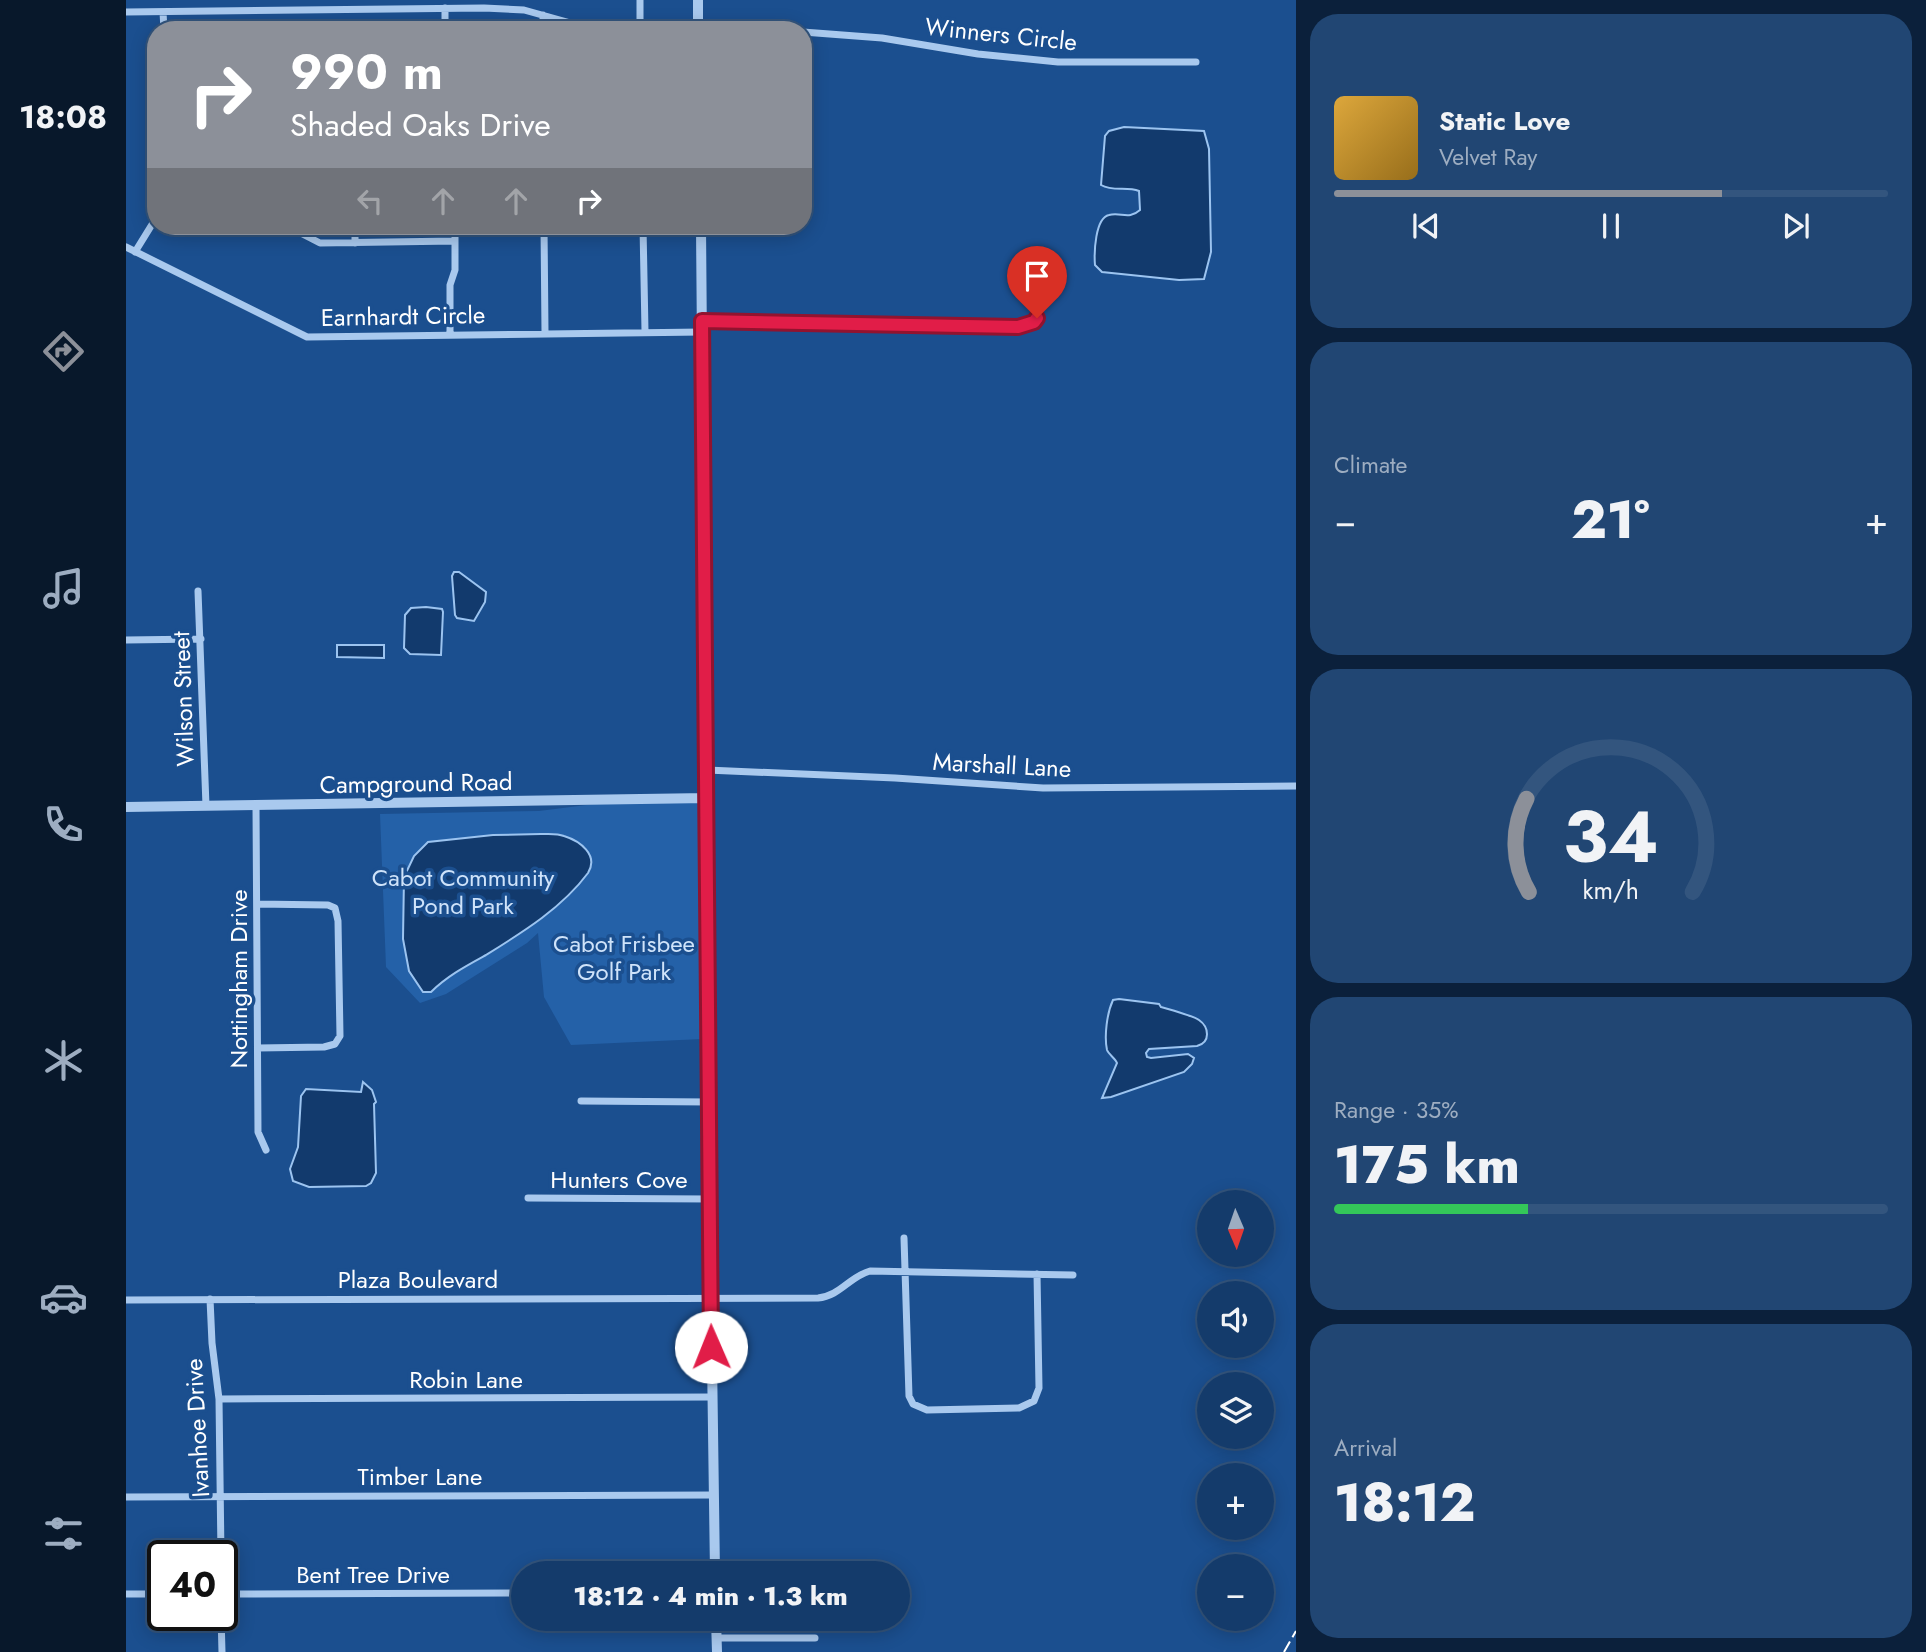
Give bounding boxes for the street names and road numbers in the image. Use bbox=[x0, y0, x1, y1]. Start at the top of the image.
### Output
street label: Winners Circle bbox=[923, 9, 1079, 59]
street label: Earnhardt Circle bbox=[320, 297, 486, 335]
street label: Wilson Street bbox=[163, 631, 203, 767]
street label: Marshall Lane bbox=[932, 744, 1072, 786]
street label: Campground Road bbox=[319, 764, 513, 802]
street label: Nottingham Drive bbox=[221, 889, 256, 1069]
street label: Hunters Cove bbox=[550, 1162, 688, 1197]
street label: Plaza Boulevard bbox=[338, 1262, 498, 1297]
street label: Ivanhoe Drive bbox=[176, 1358, 218, 1498]
street label: Robin Lane bbox=[409, 1362, 523, 1397]
street label: Timber Lane bbox=[358, 1459, 482, 1494]
street label: Bent Tree Drive bbox=[296, 1557, 450, 1592]

